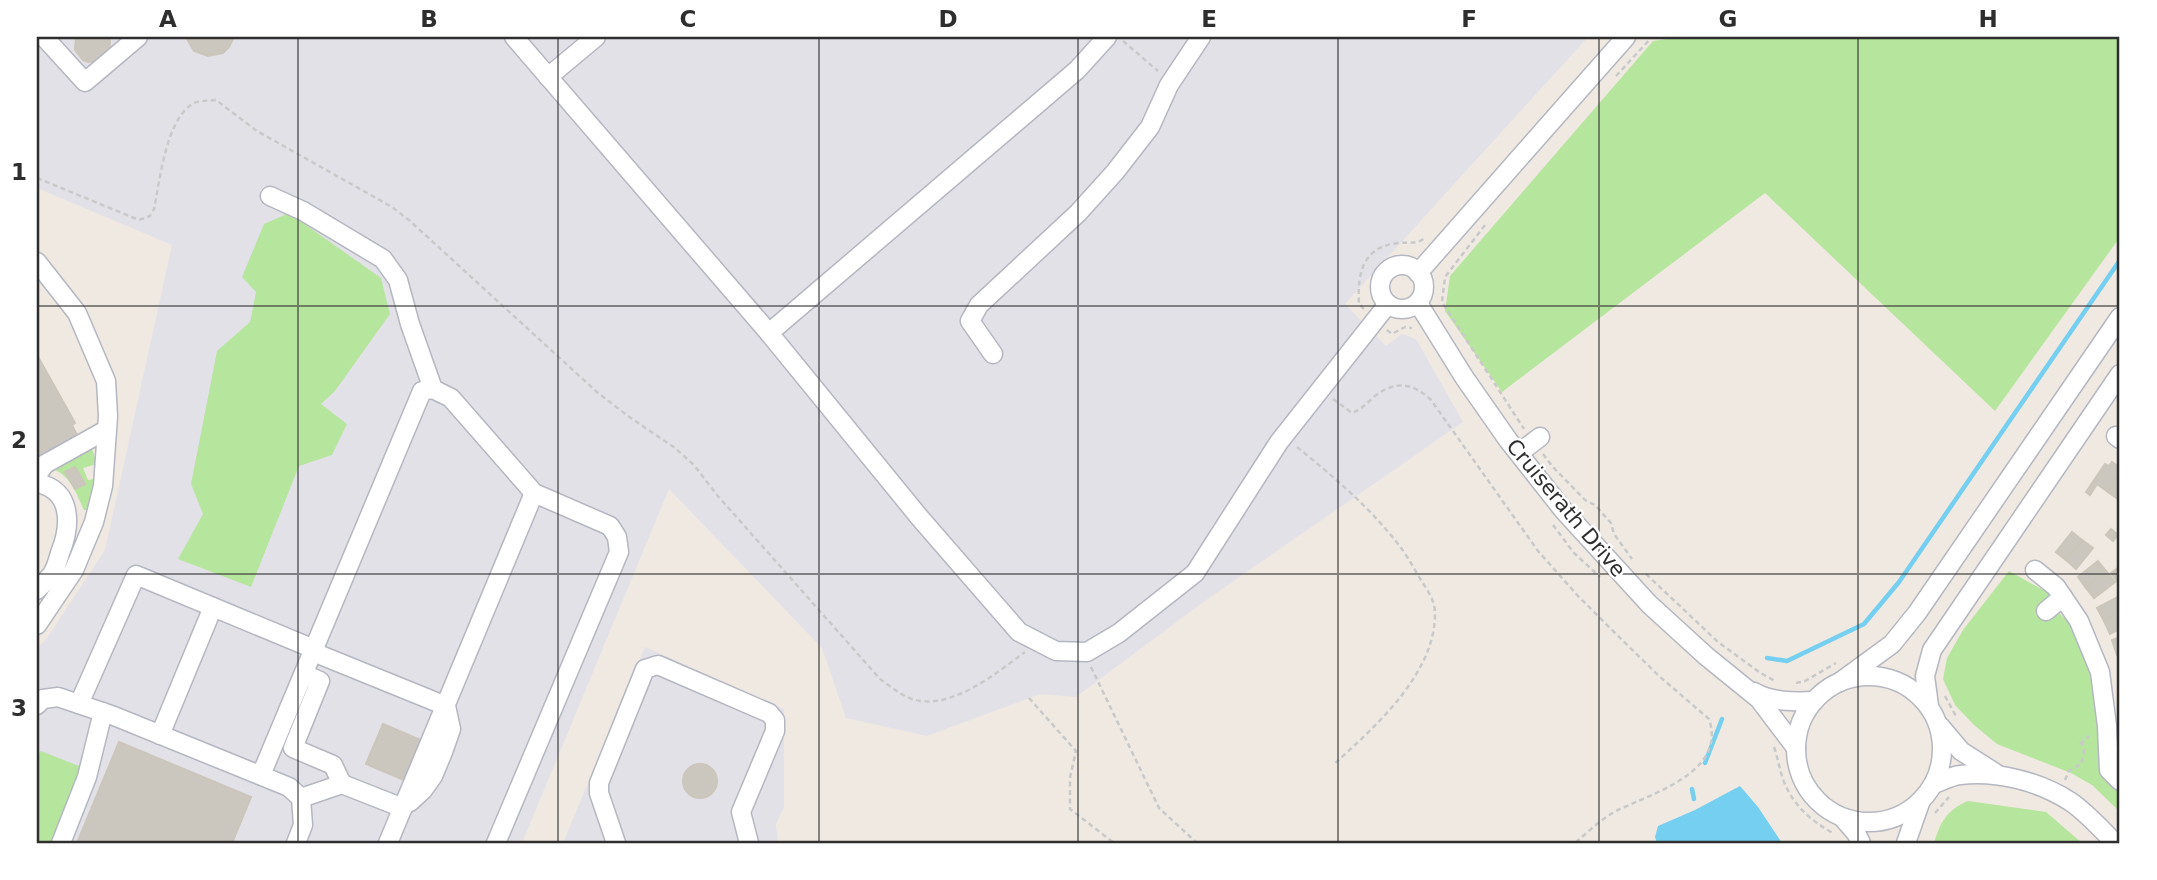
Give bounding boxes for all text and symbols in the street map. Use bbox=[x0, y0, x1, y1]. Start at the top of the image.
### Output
text: A bbox=[159, 6, 177, 32]
text: B bbox=[420, 6, 438, 32]
text: C bbox=[680, 6, 696, 32]
text: D bbox=[938, 6, 958, 32]
text: E bbox=[1201, 6, 1217, 32]
text: F bbox=[1461, 6, 1477, 32]
text: G bbox=[1719, 6, 1737, 32]
text: H bbox=[1978, 6, 1998, 32]
text: 1 bbox=[11, 159, 27, 185]
text: 2 bbox=[11, 427, 27, 453]
street label: Cruiserath Drive bbox=[1502, 434, 1630, 582]
text: 3 bbox=[11, 695, 27, 721]

